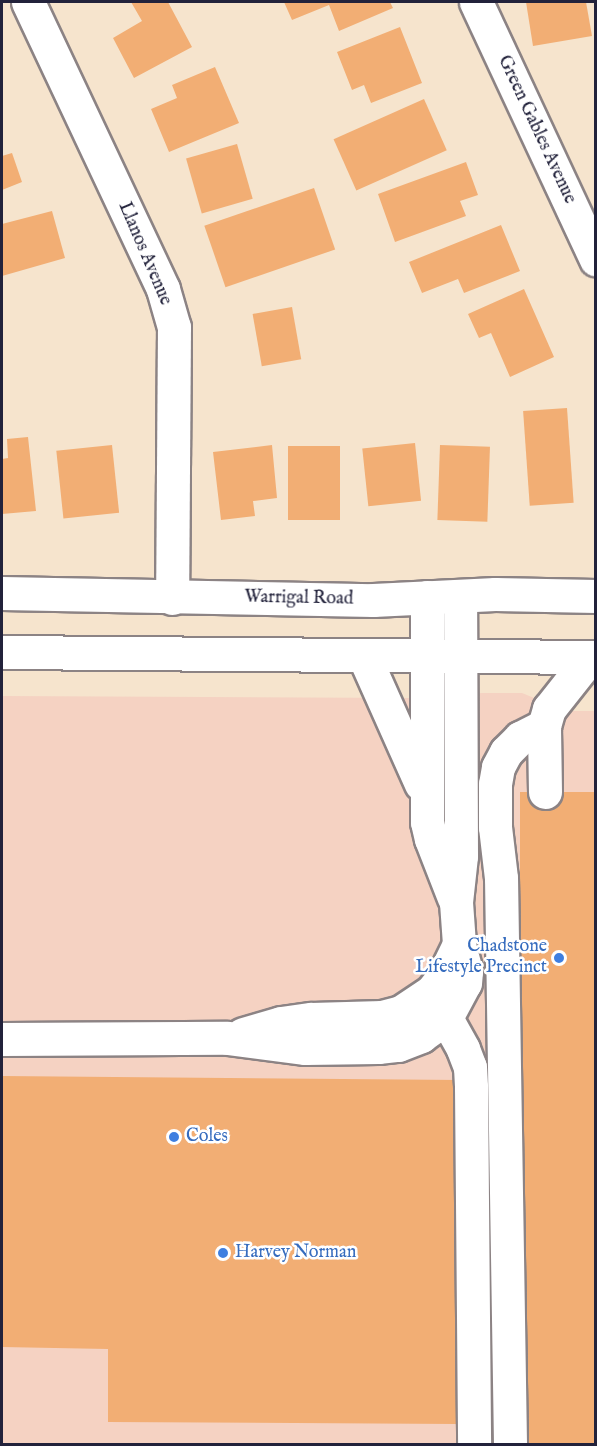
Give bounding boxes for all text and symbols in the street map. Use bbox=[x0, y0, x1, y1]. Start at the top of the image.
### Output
street label: Green Gables Avenue bbox=[492, 53, 580, 207]
street label: Llanos Avenue bbox=[113, 199, 175, 309]
street label: Warrigal Road bbox=[244, 587, 354, 611]
place label: Chadstone Lifestyle Precinct bbox=[415, 937, 547, 980]
marker: Chadstone Lifestyle Precinct bbox=[552, 951, 566, 965]
place label: Coles bbox=[186, 1126, 228, 1148]
marker: Coles bbox=[167, 1130, 181, 1144]
place label: Harvey Norman bbox=[235, 1242, 356, 1264]
marker: Harvey Norman bbox=[216, 1246, 230, 1260]

